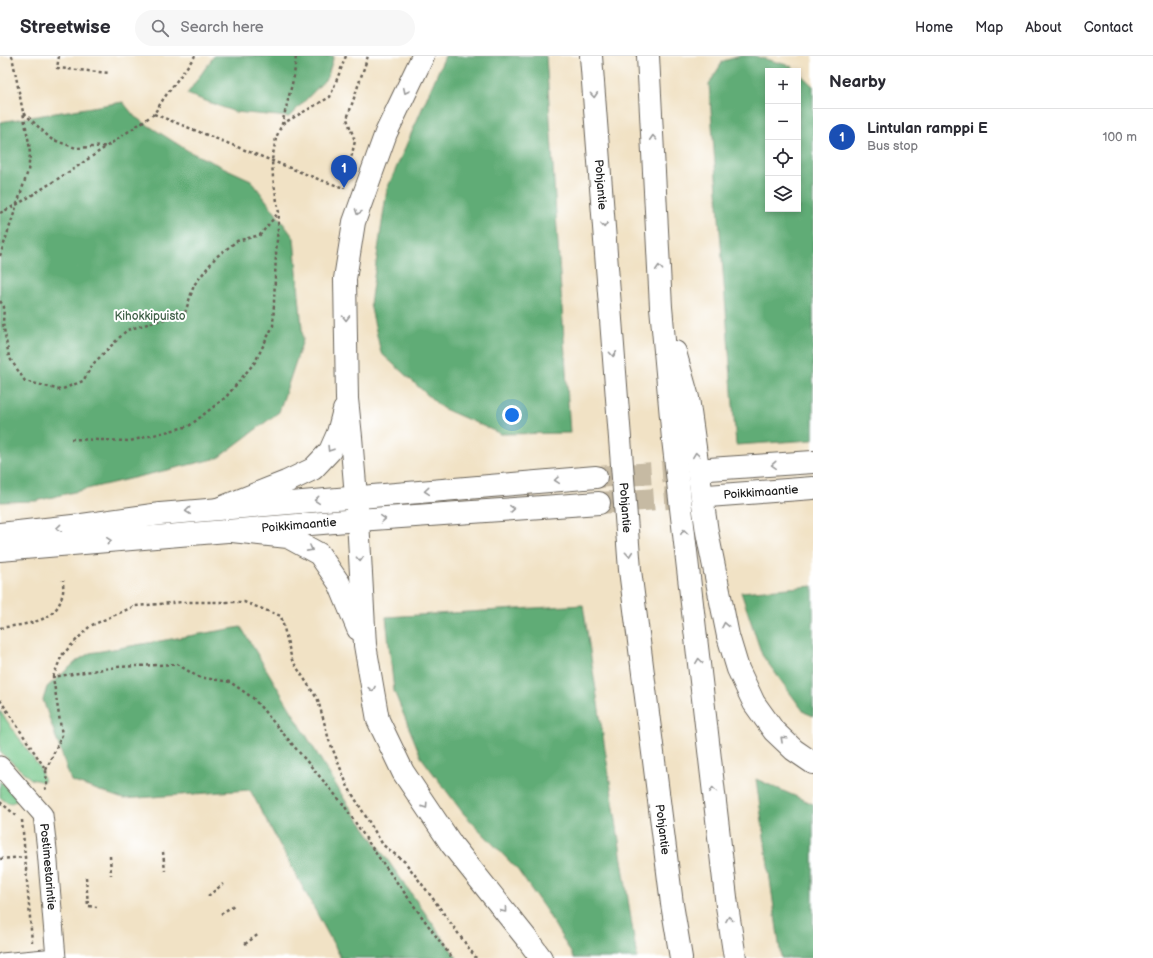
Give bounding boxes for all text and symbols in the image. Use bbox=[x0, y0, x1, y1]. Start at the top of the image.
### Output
search box bbox=[135, 10, 415, 46]
text: Streetwise bbox=[20, 16, 111, 39]
icon: search bbox=[149, 17, 171, 39]
text: Search here bbox=[181, 18, 264, 37]
text: Home bbox=[915, 19, 953, 36]
text: Map bbox=[975, 19, 1003, 36]
text: About bbox=[1025, 19, 1062, 36]
text: Contact bbox=[1084, 19, 1133, 36]
map controls bbox=[765, 68, 801, 212]
button: + bbox=[765, 68, 801, 104]
text: Nearby bbox=[829, 72, 886, 92]
one-way arrow bbox=[403, 87, 411, 94]
one-way arrow bbox=[589, 92, 598, 98]
button: − bbox=[765, 104, 801, 140]
text: Lintulan ramppi E bbox=[867, 119, 988, 138]
text: 1 bbox=[839, 129, 845, 145]
text: 100 m bbox=[1102, 129, 1137, 145]
one-way arrow bbox=[648, 135, 657, 141]
text: Bus stop bbox=[867, 138, 918, 154]
button: locate bbox=[765, 140, 801, 176]
pin: 1 bbox=[331, 155, 357, 188]
street label: Pohjantie bbox=[591, 159, 610, 210]
button: layers bbox=[765, 176, 801, 212]
one-way arrow bbox=[354, 208, 362, 215]
one-way arrow bbox=[599, 222, 608, 228]
one-way arrow bbox=[655, 265, 664, 271]
park label: Kihokkipuisto bbox=[115, 309, 186, 324]
one-way arrow bbox=[341, 315, 350, 321]
one-way arrow bbox=[609, 351, 618, 357]
your location bbox=[502, 405, 522, 425]
one-way arrow bbox=[327, 445, 334, 452]
one-way arrow bbox=[692, 452, 701, 458]
one-way arrow bbox=[771, 460, 777, 469]
one-way arrow bbox=[554, 476, 560, 485]
street label: Pohjantie bbox=[615, 482, 634, 534]
street label: Poikkimaantie bbox=[723, 482, 799, 503]
one-way arrow bbox=[424, 486, 430, 495]
one-way arrow bbox=[314, 495, 320, 504]
one-way arrow bbox=[509, 505, 515, 514]
one-way arrow bbox=[184, 507, 191, 516]
one-way arrow bbox=[380, 514, 386, 523]
street label: Poikkimaantie bbox=[261, 515, 337, 536]
one-way arrow bbox=[56, 523, 62, 532]
one-way arrow bbox=[679, 529, 688, 535]
one-way arrow bbox=[106, 537, 112, 546]
one-way arrow bbox=[306, 544, 313, 552]
one-way arrow bbox=[624, 551, 633, 557]
one-way arrow bbox=[356, 556, 364, 562]
one-way arrow bbox=[722, 621, 730, 628]
one-way arrow bbox=[694, 658, 703, 664]
one-way arrow bbox=[368, 685, 376, 692]
one-way arrow bbox=[780, 736, 788, 744]
one-way arrow bbox=[709, 787, 718, 793]
one-way arrow bbox=[420, 802, 428, 809]
street label: Pohjantie bbox=[652, 803, 673, 856]
street label: Postimestarintie bbox=[36, 822, 59, 911]
one-way arrow bbox=[499, 905, 506, 912]
one-way arrow bbox=[725, 916, 734, 923]

